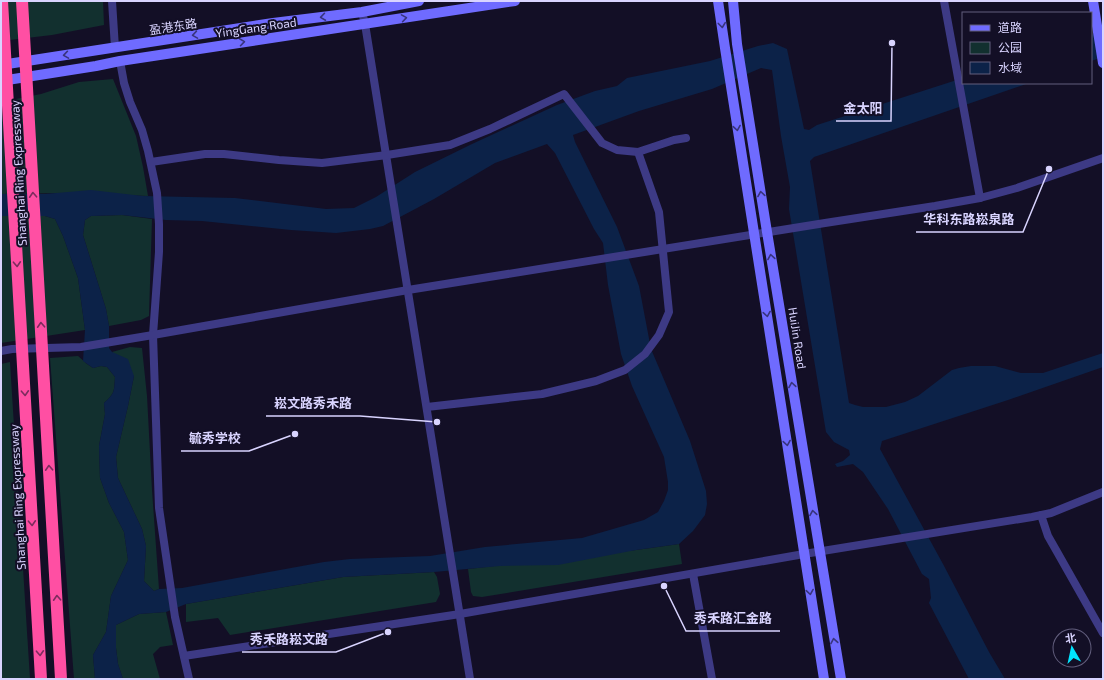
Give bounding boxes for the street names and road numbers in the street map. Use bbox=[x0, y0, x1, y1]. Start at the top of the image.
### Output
street label: YingGang Road bbox=[215, 14, 297, 40]
street label: 盈港东路 bbox=[148, 15, 198, 37]
street label: Shanghai Ring Expressway bbox=[7, 99, 29, 246]
street label: HuiJin Road bbox=[786, 306, 810, 370]
street label: Shanghai Ring Expressway bbox=[6, 423, 28, 570]

